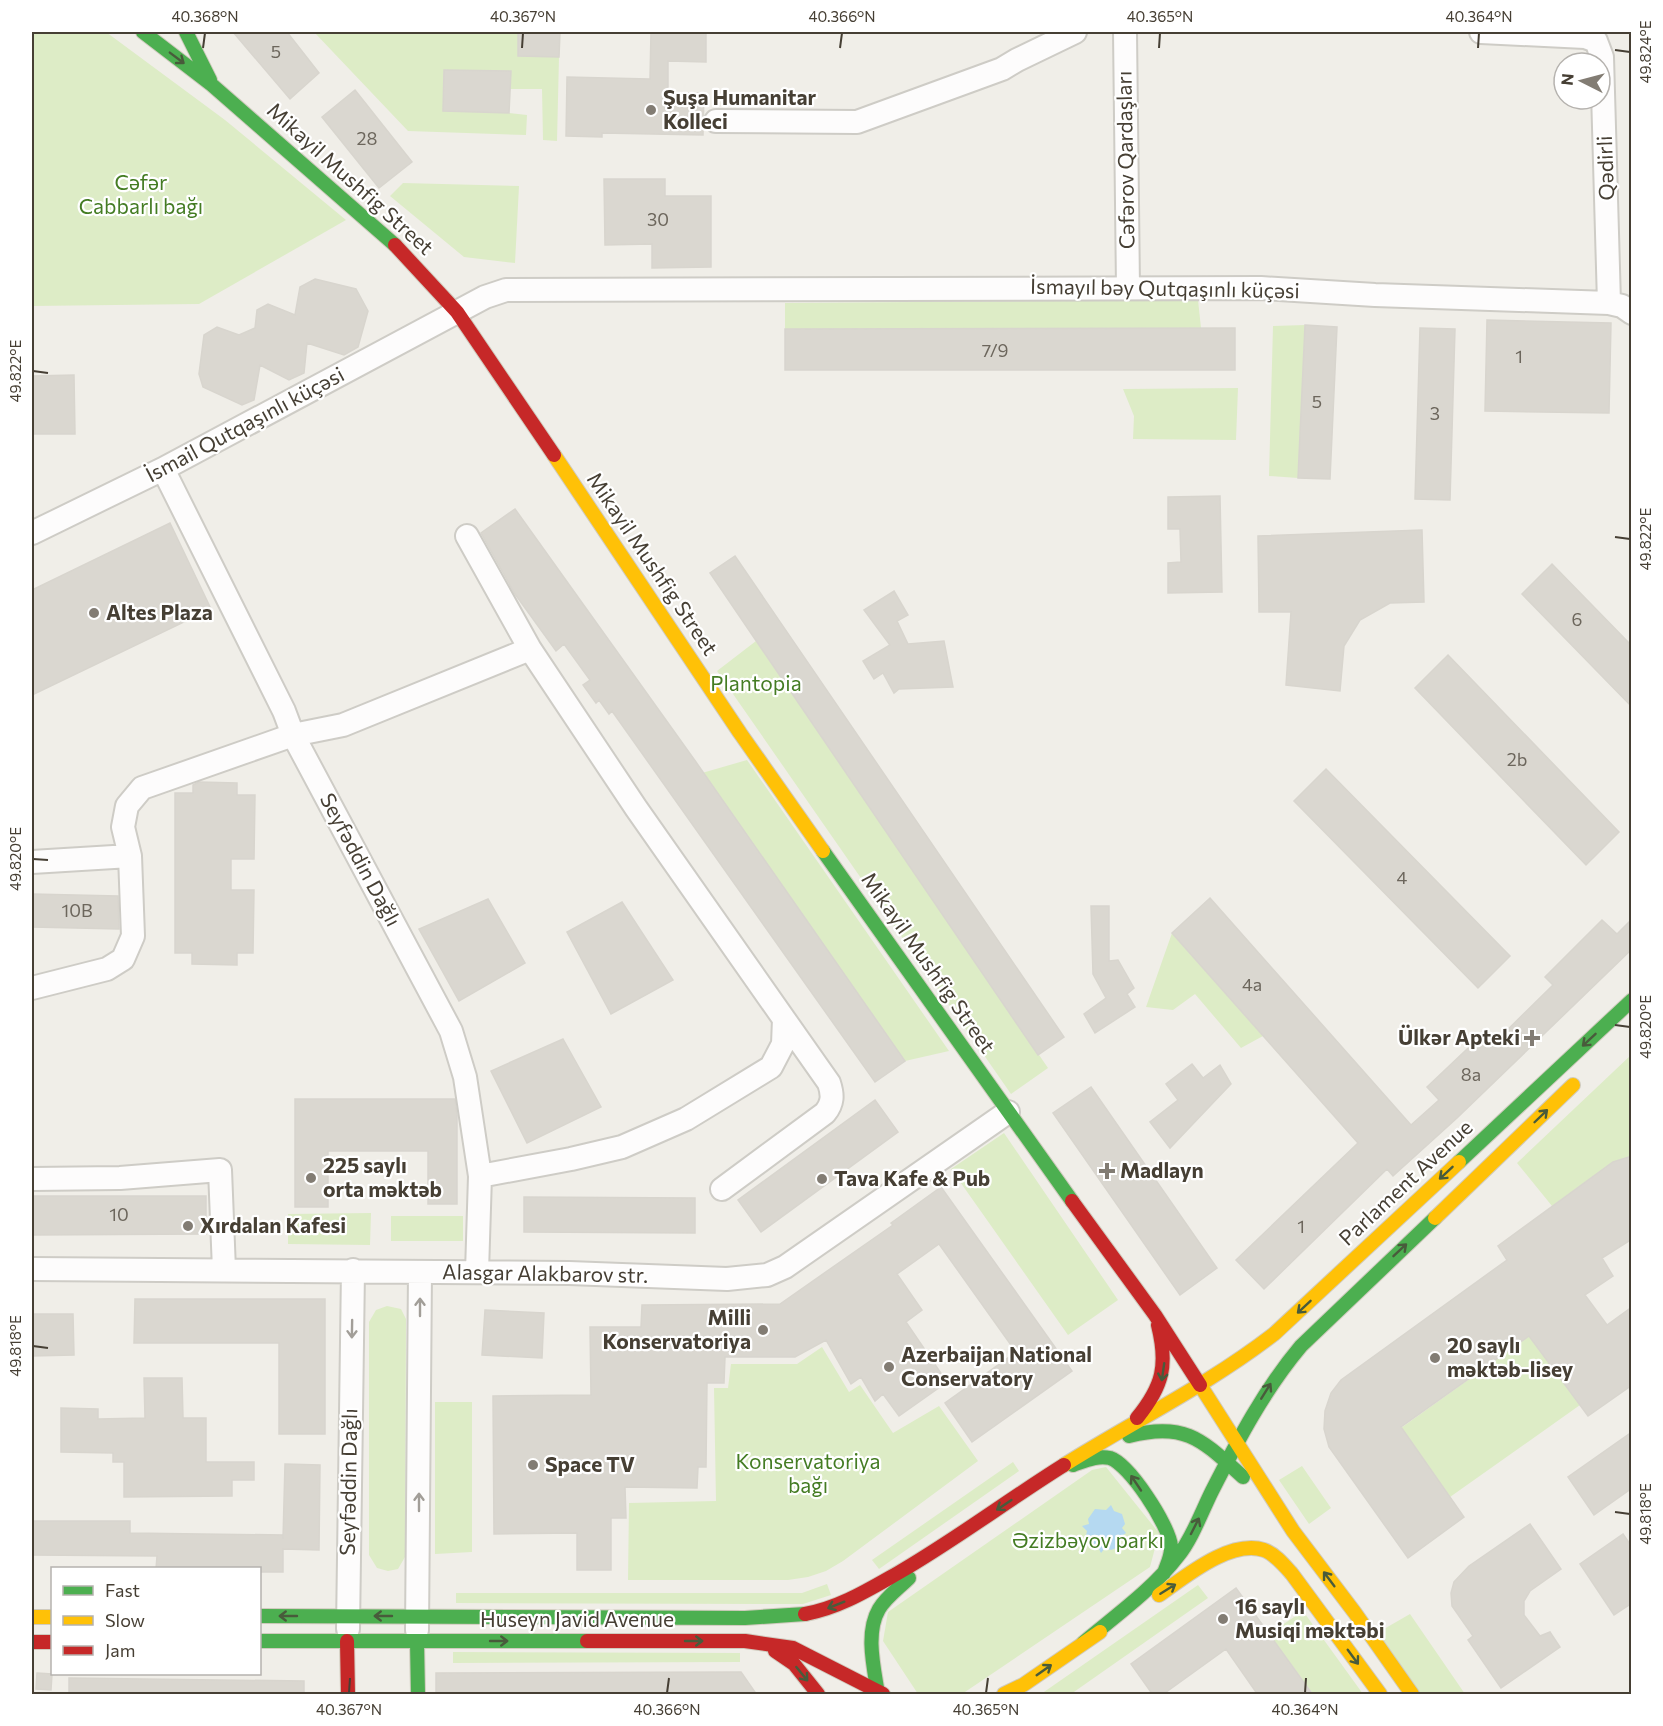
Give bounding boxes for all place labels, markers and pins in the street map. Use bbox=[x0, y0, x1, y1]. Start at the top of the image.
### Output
place label: Şuşa Humanitar Kolleci bbox=[663, 84, 817, 133]
marker: Şuşa Humanitar Kolleci bbox=[644, 103, 658, 117]
place label: Altes Plaza bbox=[106, 599, 213, 624]
marker: Altes Plaza bbox=[87, 606, 101, 620]
place label: Ülkər Apteki bbox=[1398, 1024, 1520, 1049]
marker: Ülkər Apteki bbox=[1525, 1031, 1539, 1045]
place label: 225 saylı orta məktəb bbox=[323, 1152, 442, 1201]
place label: Madlayn bbox=[1120, 1157, 1204, 1182]
marker: Madlayn bbox=[1098, 1162, 1116, 1180]
place label: Tava Kafe & Pub bbox=[834, 1165, 990, 1190]
marker: 225 saylı orta məktəb bbox=[304, 1171, 318, 1185]
marker: Tava Kafe & Pub bbox=[815, 1172, 829, 1186]
place label: Xırdalan Kafesi bbox=[200, 1212, 346, 1237]
marker: Xırdalan Kafesi bbox=[181, 1219, 195, 1233]
place label: Milli Konservatoriya bbox=[603, 1304, 751, 1353]
marker: Milli Konservatoriya bbox=[756, 1323, 770, 1337]
place label: 20 saylı məktəb-lisey bbox=[1447, 1332, 1574, 1381]
place label: Azerbaijan National Conservatory bbox=[901, 1341, 1092, 1390]
marker: 20 saylı məktəb-lisey bbox=[1428, 1351, 1442, 1365]
marker: Azerbaijan National Conservatory bbox=[882, 1360, 896, 1374]
place label: Space TV bbox=[545, 1451, 635, 1476]
marker: Space TV bbox=[526, 1458, 540, 1472]
place label: 16 saylı Musiqi məktəbi bbox=[1235, 1593, 1385, 1642]
marker: 16 saylı Musiqi məktəbi bbox=[1216, 1612, 1230, 1626]

